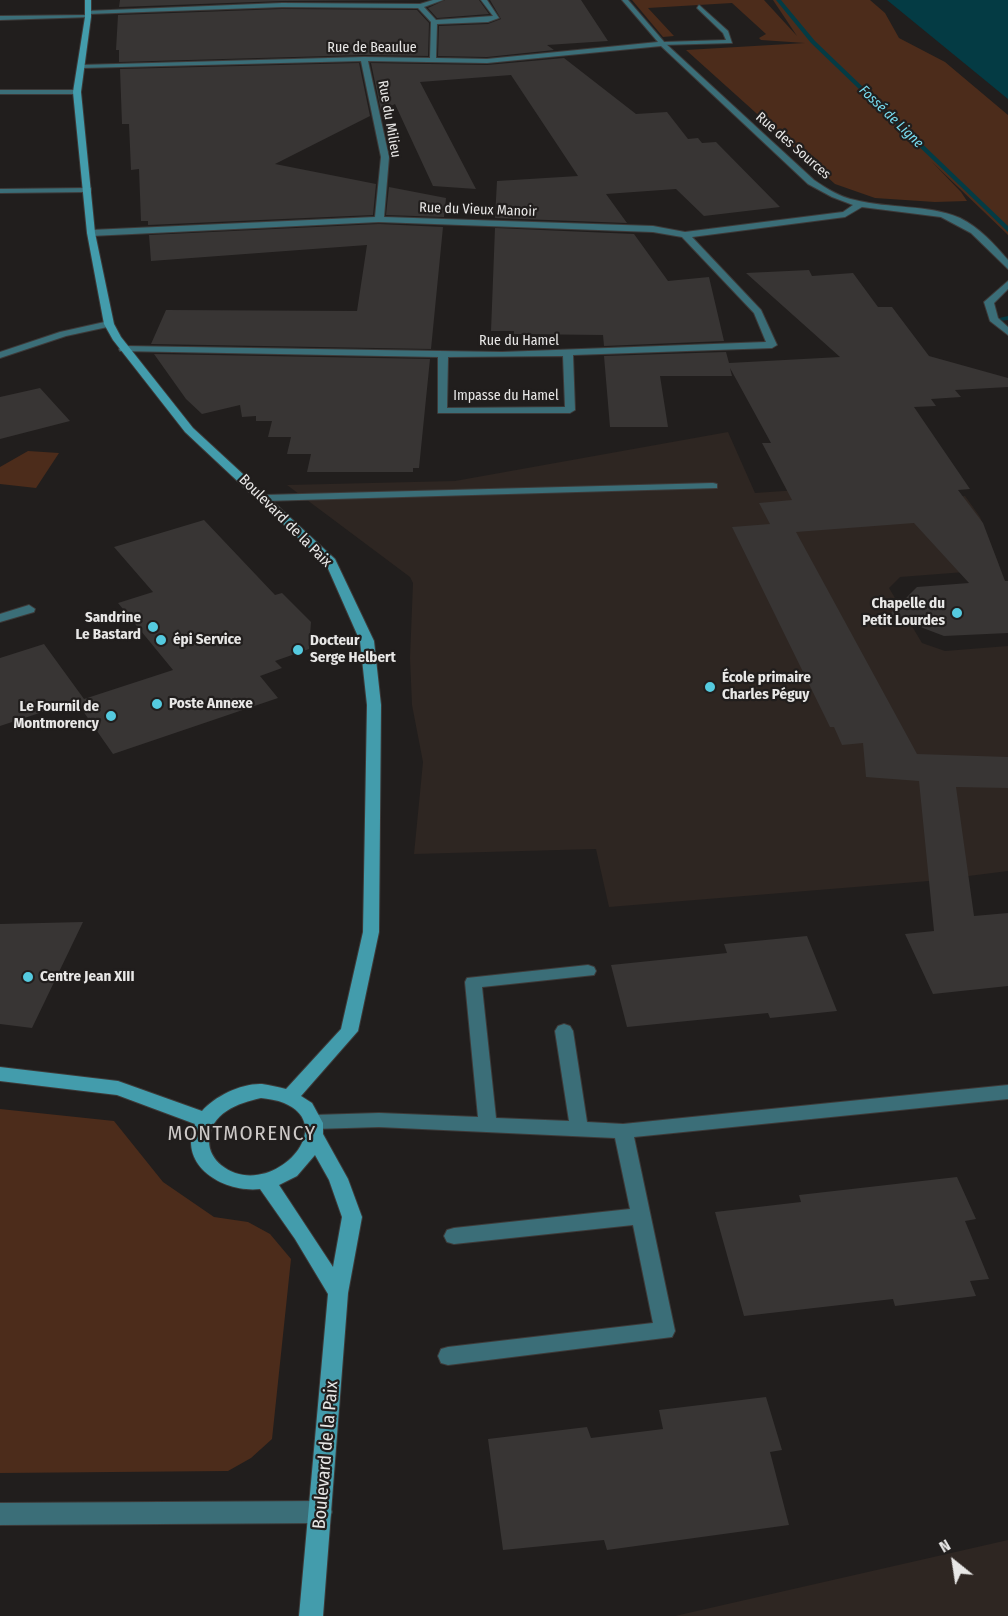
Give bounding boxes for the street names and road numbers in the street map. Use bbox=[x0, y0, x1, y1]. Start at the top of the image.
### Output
street label: Rue de Beaulue bbox=[327, 40, 417, 56]
street label: Rue du Milieu bbox=[374, 79, 404, 159]
street label: Rue des Sources bbox=[752, 109, 834, 183]
street label: Rue du Vieux Manoir bbox=[419, 200, 537, 220]
street label: Rue du Hamel bbox=[479, 333, 559, 349]
street label: Impasse du Hamel bbox=[453, 388, 559, 404]
street label: Boulevard de la Paix bbox=[235, 471, 335, 571]
street label: Boulevard de la Paix bbox=[309, 1380, 343, 1530]

